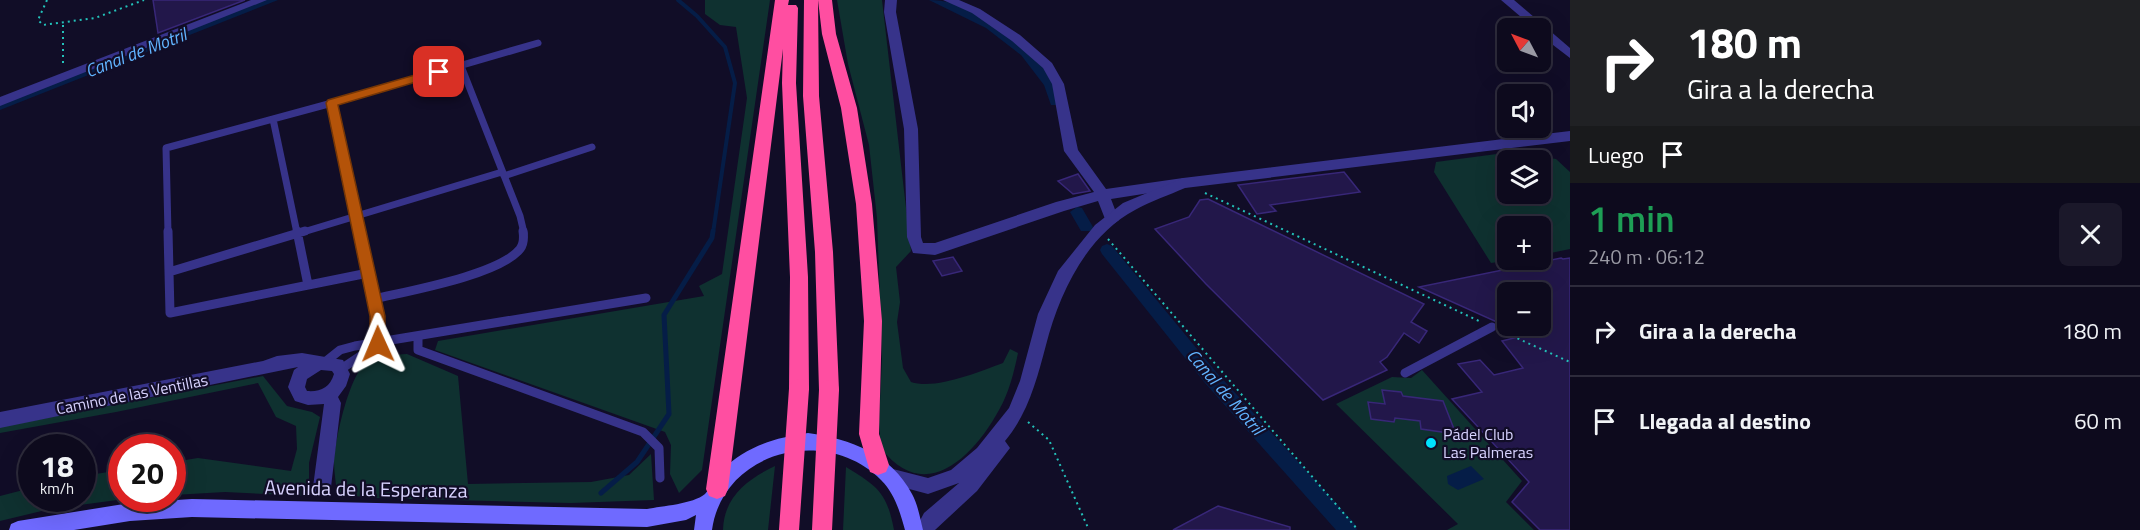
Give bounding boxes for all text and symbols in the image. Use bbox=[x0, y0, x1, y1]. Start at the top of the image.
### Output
text: 180 m bbox=[1687, 10, 1802, 74]
north arrow bbox=[1497, 18, 1551, 72]
map controls bbox=[1497, 18, 1551, 336]
water label: Canal de Motril bbox=[81, 20, 192, 84]
icon: right bbox=[1588, 24, 1666, 102]
pin bbox=[413, 46, 464, 97]
icon: arrive bbox=[422, 55, 455, 88]
text: Gira a la derecha bbox=[1687, 68, 1874, 109]
button: sound bbox=[1497, 84, 1551, 138]
text: Luego bbox=[1588, 138, 1644, 172]
icon: arrive bbox=[1656, 138, 1689, 171]
button: layers bbox=[1497, 150, 1551, 204]
text: 1 min bbox=[1588, 191, 1675, 246]
button: close bbox=[2059, 203, 2122, 266]
button: + bbox=[1497, 216, 1551, 270]
text: 240 m · 06:12 bbox=[1588, 241, 1705, 272]
button: − bbox=[1497, 282, 1551, 336]
position arrow bbox=[346, 312, 410, 376]
text: Gira a la derecha bbox=[1639, 314, 1796, 348]
text: 180 m bbox=[2062, 314, 2122, 348]
icon: right bbox=[1588, 315, 1621, 348]
water label: Canal de Motril bbox=[1180, 343, 1272, 442]
street label: Camino de las Ventillas bbox=[54, 367, 210, 421]
text: Llegada al destino bbox=[1639, 404, 1811, 438]
text: 60 m bbox=[2074, 404, 2122, 438]
icon: arrive bbox=[1588, 405, 1621, 438]
place label: Pádel Club Las Palmeras bbox=[1443, 422, 1533, 464]
speed limit sign: 20 bbox=[108, 434, 186, 512]
marker: Pádel Club Las Palmeras bbox=[1424, 436, 1438, 450]
text: 18 bbox=[40, 443, 74, 489]
street label: Avenida de la Esperanza bbox=[264, 471, 468, 506]
text: km/h bbox=[40, 477, 74, 500]

